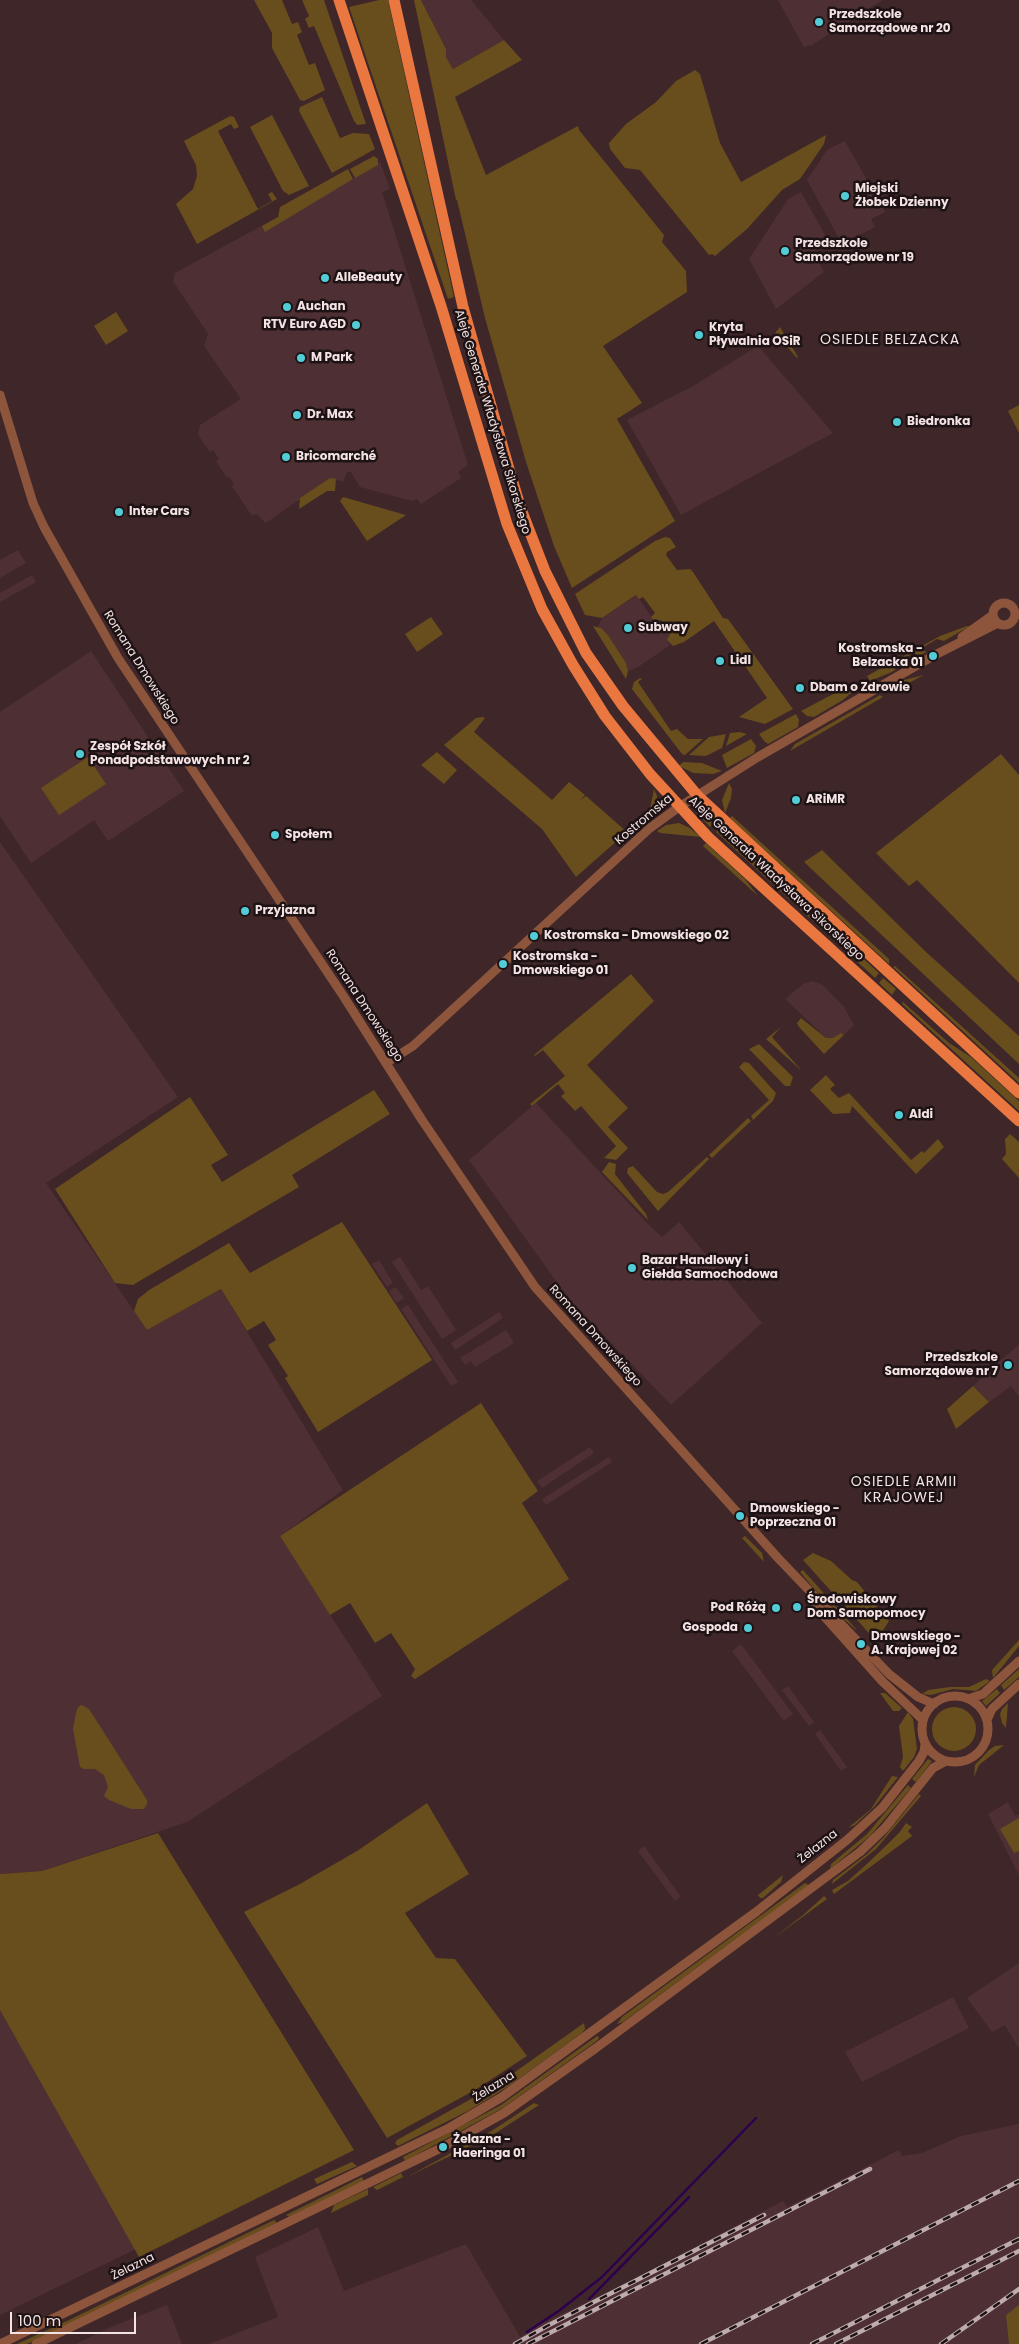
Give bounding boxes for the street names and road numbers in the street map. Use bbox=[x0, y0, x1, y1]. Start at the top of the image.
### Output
street label: Aleje Generała Władysława Sikorskiego bbox=[451, 308, 533, 536]
street label: Romana Dmowskiego bbox=[100, 608, 182, 728]
street label: Kostromska bbox=[612, 792, 676, 848]
street label: Aleje Generała Władysława Sikorskiego bbox=[685, 794, 867, 964]
street label: Romana Dmowskiego bbox=[322, 947, 406, 1065]
street label: Romana Dmowskiego bbox=[546, 1282, 644, 1390]
street label: Żelazna bbox=[795, 1827, 841, 1867]
street label: Żelazna bbox=[471, 2069, 517, 2105]
street label: Żelazna bbox=[109, 2250, 157, 2284]

